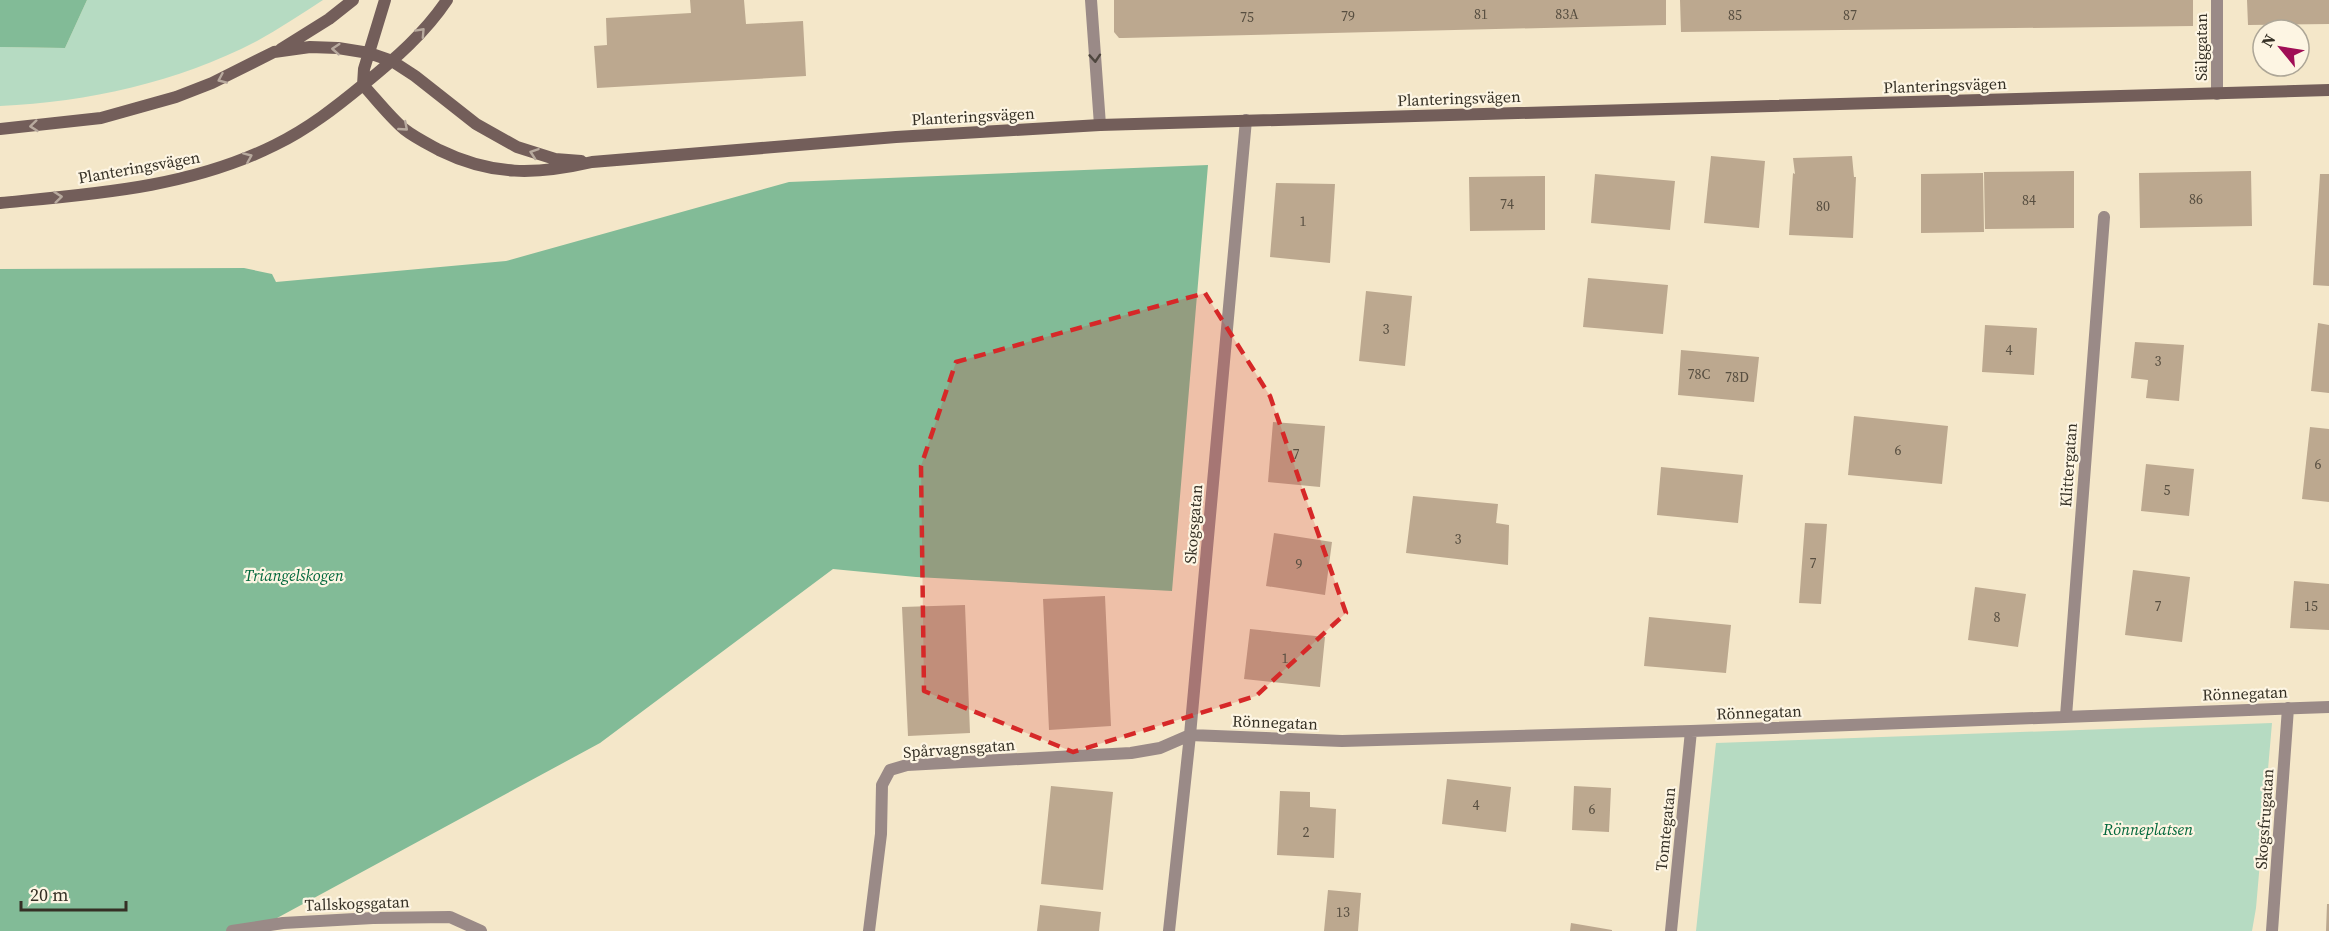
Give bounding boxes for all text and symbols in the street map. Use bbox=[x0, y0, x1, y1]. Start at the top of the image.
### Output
house number: 81 bbox=[1474, 4, 1488, 24]
house number: 83A bbox=[1555, 4, 1579, 24]
house number: 85 bbox=[1728, 5, 1742, 25]
house number: 87 bbox=[1843, 5, 1857, 25]
house number: 79 bbox=[1341, 6, 1355, 26]
house number: 75 bbox=[1240, 7, 1254, 27]
street label: Sälggatan bbox=[2190, 13, 2212, 81]
north arrow bbox=[2251, 18, 2311, 78]
one-way arrow bbox=[414, 28, 425, 39]
text: N bbox=[2256, 30, 2281, 51]
one-way arrow bbox=[331, 43, 340, 56]
one-way arrow bbox=[1088, 54, 1101, 63]
one-way arrow bbox=[218, 71, 229, 83]
street label: Planteringsvägen bbox=[1883, 72, 2007, 98]
street label: Planteringsvägen bbox=[1397, 85, 1521, 111]
street label: Planteringsvägen bbox=[911, 102, 1035, 130]
one-way arrow bbox=[29, 119, 39, 132]
one-way arrow bbox=[397, 120, 407, 131]
street label: Planteringsvägen bbox=[76, 145, 202, 189]
one-way arrow bbox=[529, 147, 540, 160]
one-way arrow bbox=[242, 152, 253, 164]
house number: 86 bbox=[2189, 189, 2203, 209]
house number: 84 bbox=[2022, 190, 2036, 210]
one-way arrow bbox=[54, 191, 63, 204]
house number: 74 bbox=[1500, 194, 1514, 214]
house number: 80 bbox=[1816, 196, 1830, 216]
house number: 1 bbox=[1300, 211, 1307, 231]
house number: 3 bbox=[1383, 319, 1390, 339]
house number: 4 bbox=[2006, 340, 2013, 360]
house number: 3 bbox=[2155, 351, 2162, 371]
house number: 78C bbox=[1688, 364, 1711, 384]
house number: 78D bbox=[1725, 367, 1749, 387]
street label: Klittergatan bbox=[2054, 422, 2082, 508]
house number: 6 bbox=[1895, 440, 1902, 460]
house number: 7 bbox=[1293, 444, 1300, 464]
house number: 6 bbox=[2315, 454, 2322, 474]
house number: 5 bbox=[2164, 480, 2171, 500]
street label: Skogsgatan bbox=[1179, 483, 1207, 565]
house number: 3 bbox=[1455, 529, 1462, 549]
house number: 7 bbox=[1810, 553, 1817, 573]
house number: 9 bbox=[1296, 554, 1303, 574]
park label: Triangelskogen bbox=[244, 564, 344, 586]
house number: 7 bbox=[2155, 596, 2162, 616]
house number: 15 bbox=[2304, 596, 2318, 616]
house number: 8 bbox=[1994, 607, 2001, 627]
house number: 1 bbox=[1282, 648, 1289, 668]
street label: Rönnegatan bbox=[2202, 681, 2288, 705]
street label: Rönnegatan bbox=[1716, 700, 1802, 724]
street label: Rönnegatan bbox=[1232, 710, 1318, 734]
street label: Spårvagnsgatan bbox=[902, 733, 1016, 763]
street label: Skogsfrugatan bbox=[2250, 768, 2279, 870]
street label: Tomtegatan bbox=[1650, 786, 1680, 872]
house number: 4 bbox=[1473, 795, 1480, 815]
house number: 6 bbox=[1589, 799, 1596, 819]
park label: Rönneplatsen bbox=[2102, 818, 2193, 840]
house number: 2 bbox=[1303, 822, 1310, 842]
scale bar bbox=[21, 874, 126, 912]
text: 20 m bbox=[30, 882, 68, 907]
street label: Tallskogsgatan bbox=[304, 890, 410, 916]
house number: 13 bbox=[1336, 902, 1350, 922]

